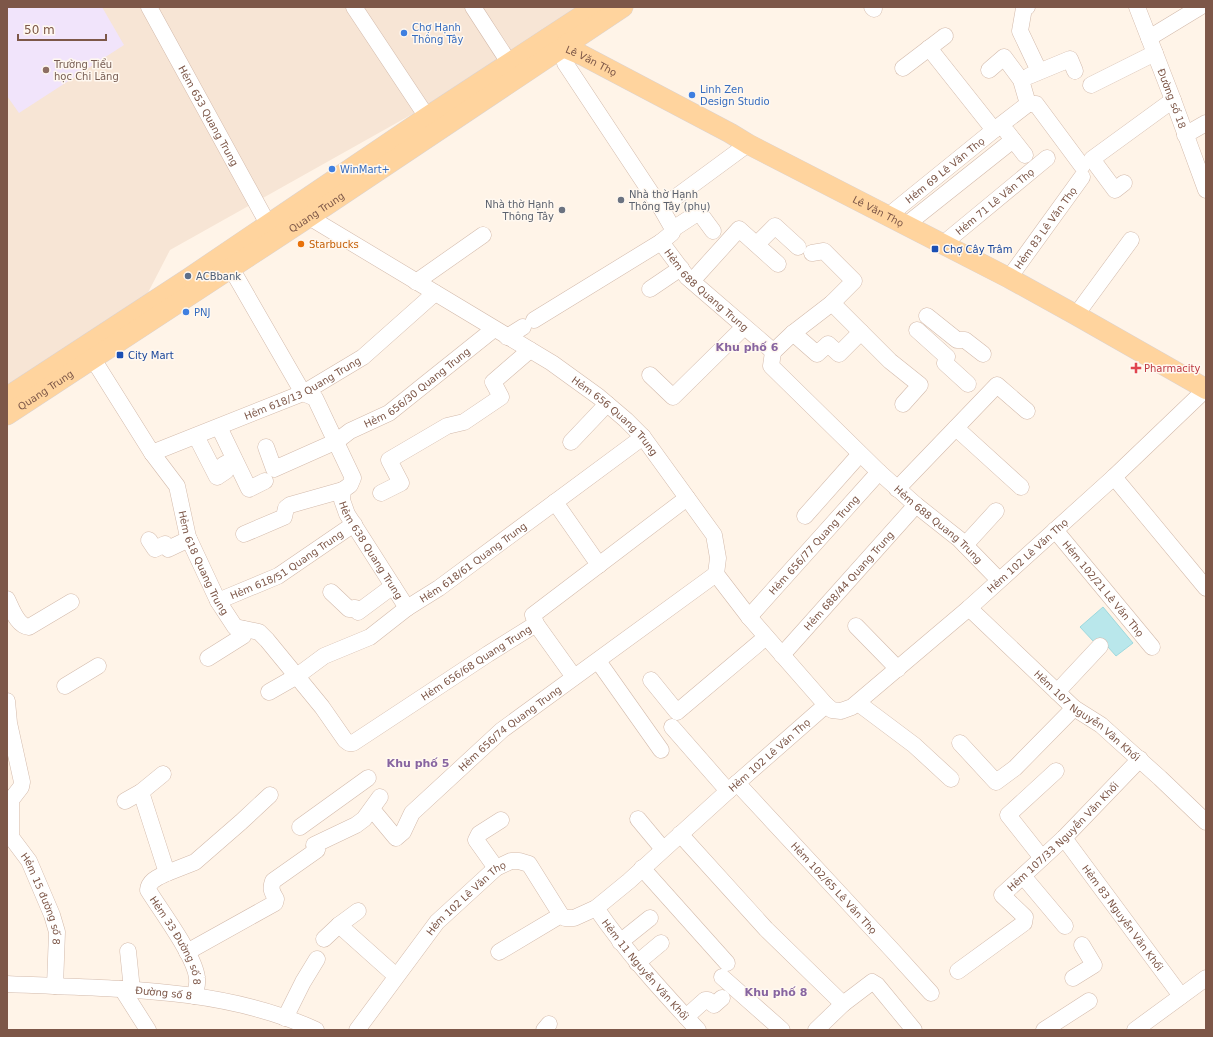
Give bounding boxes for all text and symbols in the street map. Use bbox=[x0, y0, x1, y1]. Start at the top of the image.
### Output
scale bar bbox=[18, 16, 106, 42]
place label: Chợ Hạnh Thông Tây bbox=[411, 22, 463, 45]
text: 50 m bbox=[24, 23, 55, 37]
marker: Chợ Hạnh Thông Tây bbox=[399, 28, 409, 38]
street label: Lê Văn Thọ bbox=[564, 44, 619, 79]
place label: Trường Tiểu học Chi Lăng bbox=[53, 58, 119, 83]
street label: Hẻm 653 Quang Trung bbox=[176, 64, 240, 168]
marker: Trường Tiểu học Chi Lăng bbox=[41, 65, 51, 75]
street label: Đường số 18 bbox=[1155, 67, 1188, 130]
place label: Linh Zen Design Studio bbox=[700, 84, 770, 107]
marker: Linh Zen Design Studio bbox=[687, 90, 697, 100]
street label: Hẻm 69 Lê Văn Thọ bbox=[903, 135, 987, 206]
marker: WinMart+ bbox=[327, 164, 337, 174]
place label: WinMart+ bbox=[340, 164, 390, 175]
street label: Hẻm 71 Lê Văn Thọ bbox=[954, 166, 1037, 237]
street label: Hẻm 83 Lê Văn Thọ bbox=[1012, 185, 1080, 271]
place label: Nhà thờ Hạnh Thông Tây (phụ) bbox=[628, 189, 711, 213]
street label: Quang Trung bbox=[287, 190, 346, 235]
street label: Lê Văn Thọ bbox=[851, 194, 905, 230]
marker: Nhà thờ Hạnh Thông Tây (phụ) bbox=[616, 195, 626, 205]
place label: Nhà thờ Hạnh Thông Tây bbox=[485, 199, 554, 222]
marker: Nhà thờ Hạnh Thông Tây bbox=[557, 205, 567, 215]
marker: Starbucks bbox=[296, 239, 306, 249]
place label: Starbucks bbox=[309, 239, 359, 250]
marker: Chợ Cây Trâm bbox=[930, 244, 940, 254]
place label: Chợ Cây Trâm bbox=[943, 244, 1012, 256]
street label: Hẻm 688 Quang Trung bbox=[662, 247, 750, 333]
marker: ACBbank bbox=[183, 271, 193, 281]
place label: ACBbank bbox=[196, 271, 241, 282]
marker: PNJ bbox=[181, 307, 191, 317]
place label: PNJ bbox=[194, 307, 210, 318]
district label: Khu phố 6 bbox=[716, 341, 779, 354]
street label: Hẻm 656/30 Quang Trung bbox=[362, 345, 472, 430]
marker: City Mart bbox=[115, 350, 125, 360]
place label: City Mart bbox=[128, 350, 174, 361]
street label: Hẻm 618/13 Quang Trung bbox=[243, 355, 363, 422]
marker: Pharmacity bbox=[1131, 363, 1141, 373]
place label: Pharmacity bbox=[1144, 363, 1200, 374]
street label: Quang Trung bbox=[16, 368, 76, 412]
street label: Hẻm 656 Quang Trung bbox=[570, 374, 660, 458]
street label: Hẻm 688 Quang Trung bbox=[892, 483, 984, 566]
street label: Hẻm 656/77 Quang Trung bbox=[767, 493, 861, 597]
street label: Hẻm 638 Quang Trung bbox=[337, 500, 405, 601]
street label: Hẻm 618 Quang Trung bbox=[176, 509, 231, 617]
street label: Hẻm 102 Lê Văn Thọ bbox=[985, 516, 1071, 595]
street label: Hẻm 618/61 Quang Trung bbox=[418, 520, 529, 605]
street label: Hẻm 618/51 Quang Trung bbox=[228, 528, 345, 601]
street label: Hẻm 688/44 Quang Trung bbox=[802, 529, 896, 633]
street label: Hẻm 102/21 Lê Văn Thọ bbox=[1060, 539, 1146, 640]
street label: Hẻm 656/68 Quang Trung bbox=[419, 623, 533, 703]
street label: Hẻm 107 Nguyễn Văn Khối bbox=[1032, 668, 1142, 763]
street label: Hẻm 656/74 Quang Trung bbox=[456, 684, 563, 773]
street label: Hẻm 102 Lê Văn Thọ bbox=[727, 717, 813, 794]
district label: Khu phố 5 bbox=[387, 757, 449, 770]
street label: Hẻm 107/33 Nguyễn Văn Khối bbox=[1005, 780, 1121, 893]
street label: Hẻm 102/65 Lê Văn Thọ bbox=[789, 840, 879, 937]
street label: Hẻm 15 đường số 8 bbox=[19, 851, 62, 945]
street label: Hẻm 102 Lê Văn Thọ bbox=[424, 859, 508, 937]
street label: Hẻm 83 Nguyễn Văn Khối bbox=[1080, 863, 1165, 973]
street label: Hẻm 33 Đường số 8 bbox=[147, 894, 202, 985]
street label: Hẻm 11 Nguyễn Văn Khối bbox=[600, 917, 691, 1022]
street label: Đường số 8 bbox=[135, 985, 193, 1002]
district label: Khu phố 8 bbox=[745, 986, 807, 999]

